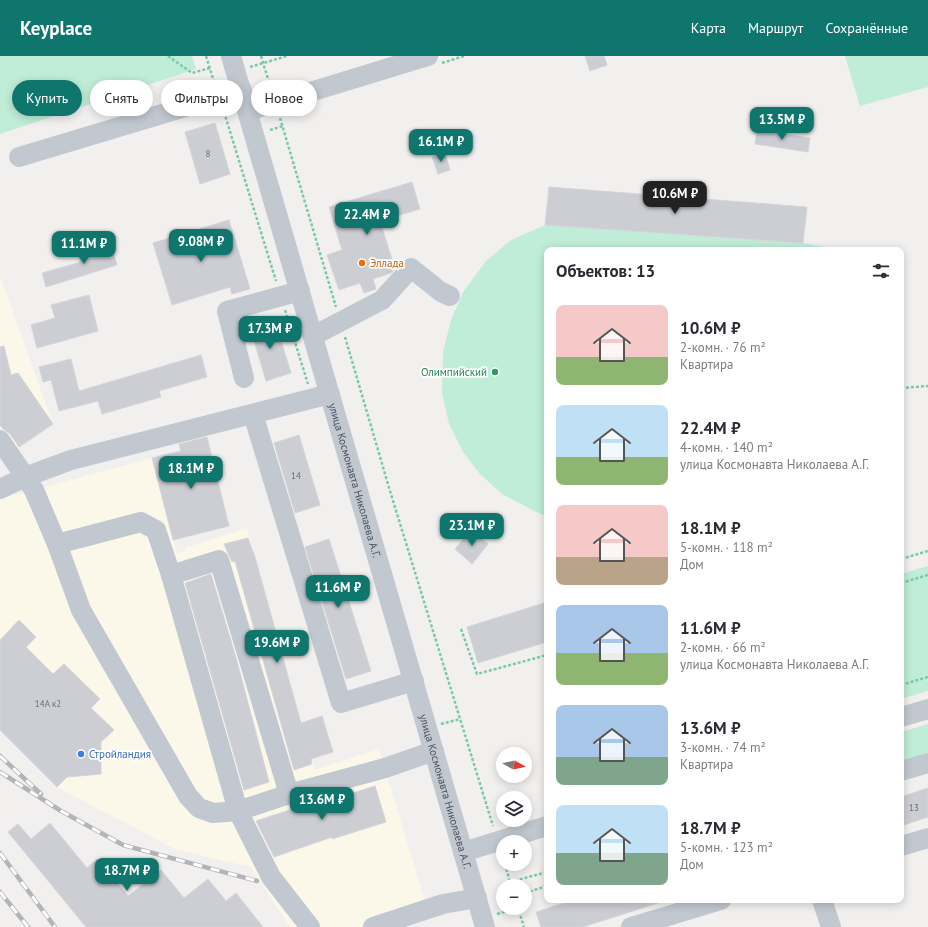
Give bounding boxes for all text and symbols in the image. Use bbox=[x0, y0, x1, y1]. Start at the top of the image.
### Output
text: Keyplace bbox=[20, 16, 92, 40]
text: Карта bbox=[691, 19, 726, 37]
text: Маршрут bbox=[748, 19, 803, 37]
text: Сохранённые bbox=[825, 19, 908, 37]
chip: Купить bbox=[12, 80, 82, 116]
chip: Снять bbox=[90, 80, 153, 116]
chip: Фильтры bbox=[161, 80, 243, 116]
chip: Новое bbox=[251, 80, 317, 116]
pin: 13.5M ₽ bbox=[745, 107, 819, 141]
text: 13.5M ₽ bbox=[759, 111, 805, 128]
pin: 16.1M ₽ bbox=[404, 129, 478, 163]
text: 16.1M ₽ bbox=[418, 133, 464, 150]
house number: 8 bbox=[206, 148, 211, 159]
pin: 10.6M ₽ bbox=[638, 181, 712, 215]
text: 10.6M ₽ bbox=[652, 185, 698, 202]
pin: 22.4M ₽ bbox=[330, 202, 404, 236]
text: 22.4M ₽ bbox=[344, 206, 390, 223]
pin: 9.08M ₽ bbox=[164, 229, 238, 263]
pin: 11.1M ₽ bbox=[47, 231, 121, 265]
text: 9.08M ₽ bbox=[178, 233, 224, 250]
text: 11.1M ₽ bbox=[61, 235, 107, 252]
place label: Эллада bbox=[370, 256, 404, 270]
marker: Эллада bbox=[357, 258, 367, 268]
text: Объектов: 13 bbox=[556, 260, 655, 282]
icon: filters bbox=[870, 260, 892, 282]
pin: 17.3M ₽ bbox=[233, 316, 307, 350]
text: 10.6M ₽ bbox=[680, 317, 741, 339]
text: 17.3M ₽ bbox=[248, 320, 292, 337]
icon: home bbox=[588, 321, 636, 369]
text: 2-комн. · 76 m² bbox=[680, 339, 766, 356]
text: Квартира bbox=[680, 356, 733, 373]
place label: Олимпийский bbox=[421, 365, 487, 379]
marker: Олимпийский bbox=[490, 367, 500, 377]
street label: улица Космонавта Николаева А.Г. bbox=[326, 401, 384, 559]
text: 22.4M ₽ bbox=[680, 417, 741, 439]
icon: home bbox=[588, 421, 636, 469]
text: 4-комн. · 140 m² bbox=[680, 439, 773, 456]
pin: 18.1M ₽ bbox=[154, 456, 228, 490]
text: улица Космонавта Николаева А.Г. bbox=[680, 456, 869, 473]
text: 18.1M ₽ bbox=[168, 460, 214, 477]
house number: 14 bbox=[291, 470, 301, 481]
pin: 23.1M ₽ bbox=[435, 513, 509, 547]
text: 23.1M ₽ bbox=[449, 517, 495, 534]
text: 18.1M ₽ bbox=[680, 517, 741, 539]
icon: home bbox=[588, 521, 636, 569]
text: 5-комн. · 118 m² bbox=[680, 539, 773, 556]
text: Дом bbox=[680, 556, 704, 573]
pin: 11.6M ₽ bbox=[301, 575, 375, 609]
text: 11.6M ₽ bbox=[315, 579, 361, 596]
text: 11.6M ₽ bbox=[680, 617, 741, 639]
icon: home bbox=[588, 621, 636, 669]
pin: 19.6M ₽ bbox=[240, 630, 314, 664]
text: 19.6M ₽ bbox=[254, 634, 300, 651]
text: 2-комн. · 66 m² bbox=[680, 639, 766, 656]
text: улица Космонавта Николаева А.Г. bbox=[680, 656, 869, 673]
house number: 14А к2 bbox=[35, 698, 61, 709]
street label: улица Космонавта Николаева А.Г. bbox=[416, 712, 475, 870]
text: 13.6M ₽ bbox=[680, 717, 741, 739]
icon: home bbox=[588, 721, 636, 769]
text: 3-комн. · 74 m² bbox=[680, 739, 766, 756]
place label: Стройландия bbox=[89, 747, 151, 761]
north arrow bbox=[496, 747, 532, 783]
map controls bbox=[496, 747, 532, 915]
marker: Стройландия bbox=[76, 749, 86, 759]
text: Квартира bbox=[680, 756, 733, 773]
pin: 13.6M ₽ bbox=[285, 787, 359, 821]
text: 13.6M ₽ bbox=[299, 791, 345, 808]
button: layers bbox=[496, 791, 532, 827]
house number: 13 bbox=[909, 802, 919, 813]
text: 18.7M ₽ bbox=[680, 817, 741, 839]
icon: home bbox=[588, 821, 636, 869]
button: + bbox=[496, 835, 532, 871]
text: 5-комн. · 123 m² bbox=[680, 839, 773, 856]
text: Дом bbox=[680, 856, 704, 873]
pin: 18.7M ₽ bbox=[90, 858, 164, 892]
text: 18.7M ₽ bbox=[104, 862, 150, 879]
button: − bbox=[496, 879, 532, 915]

